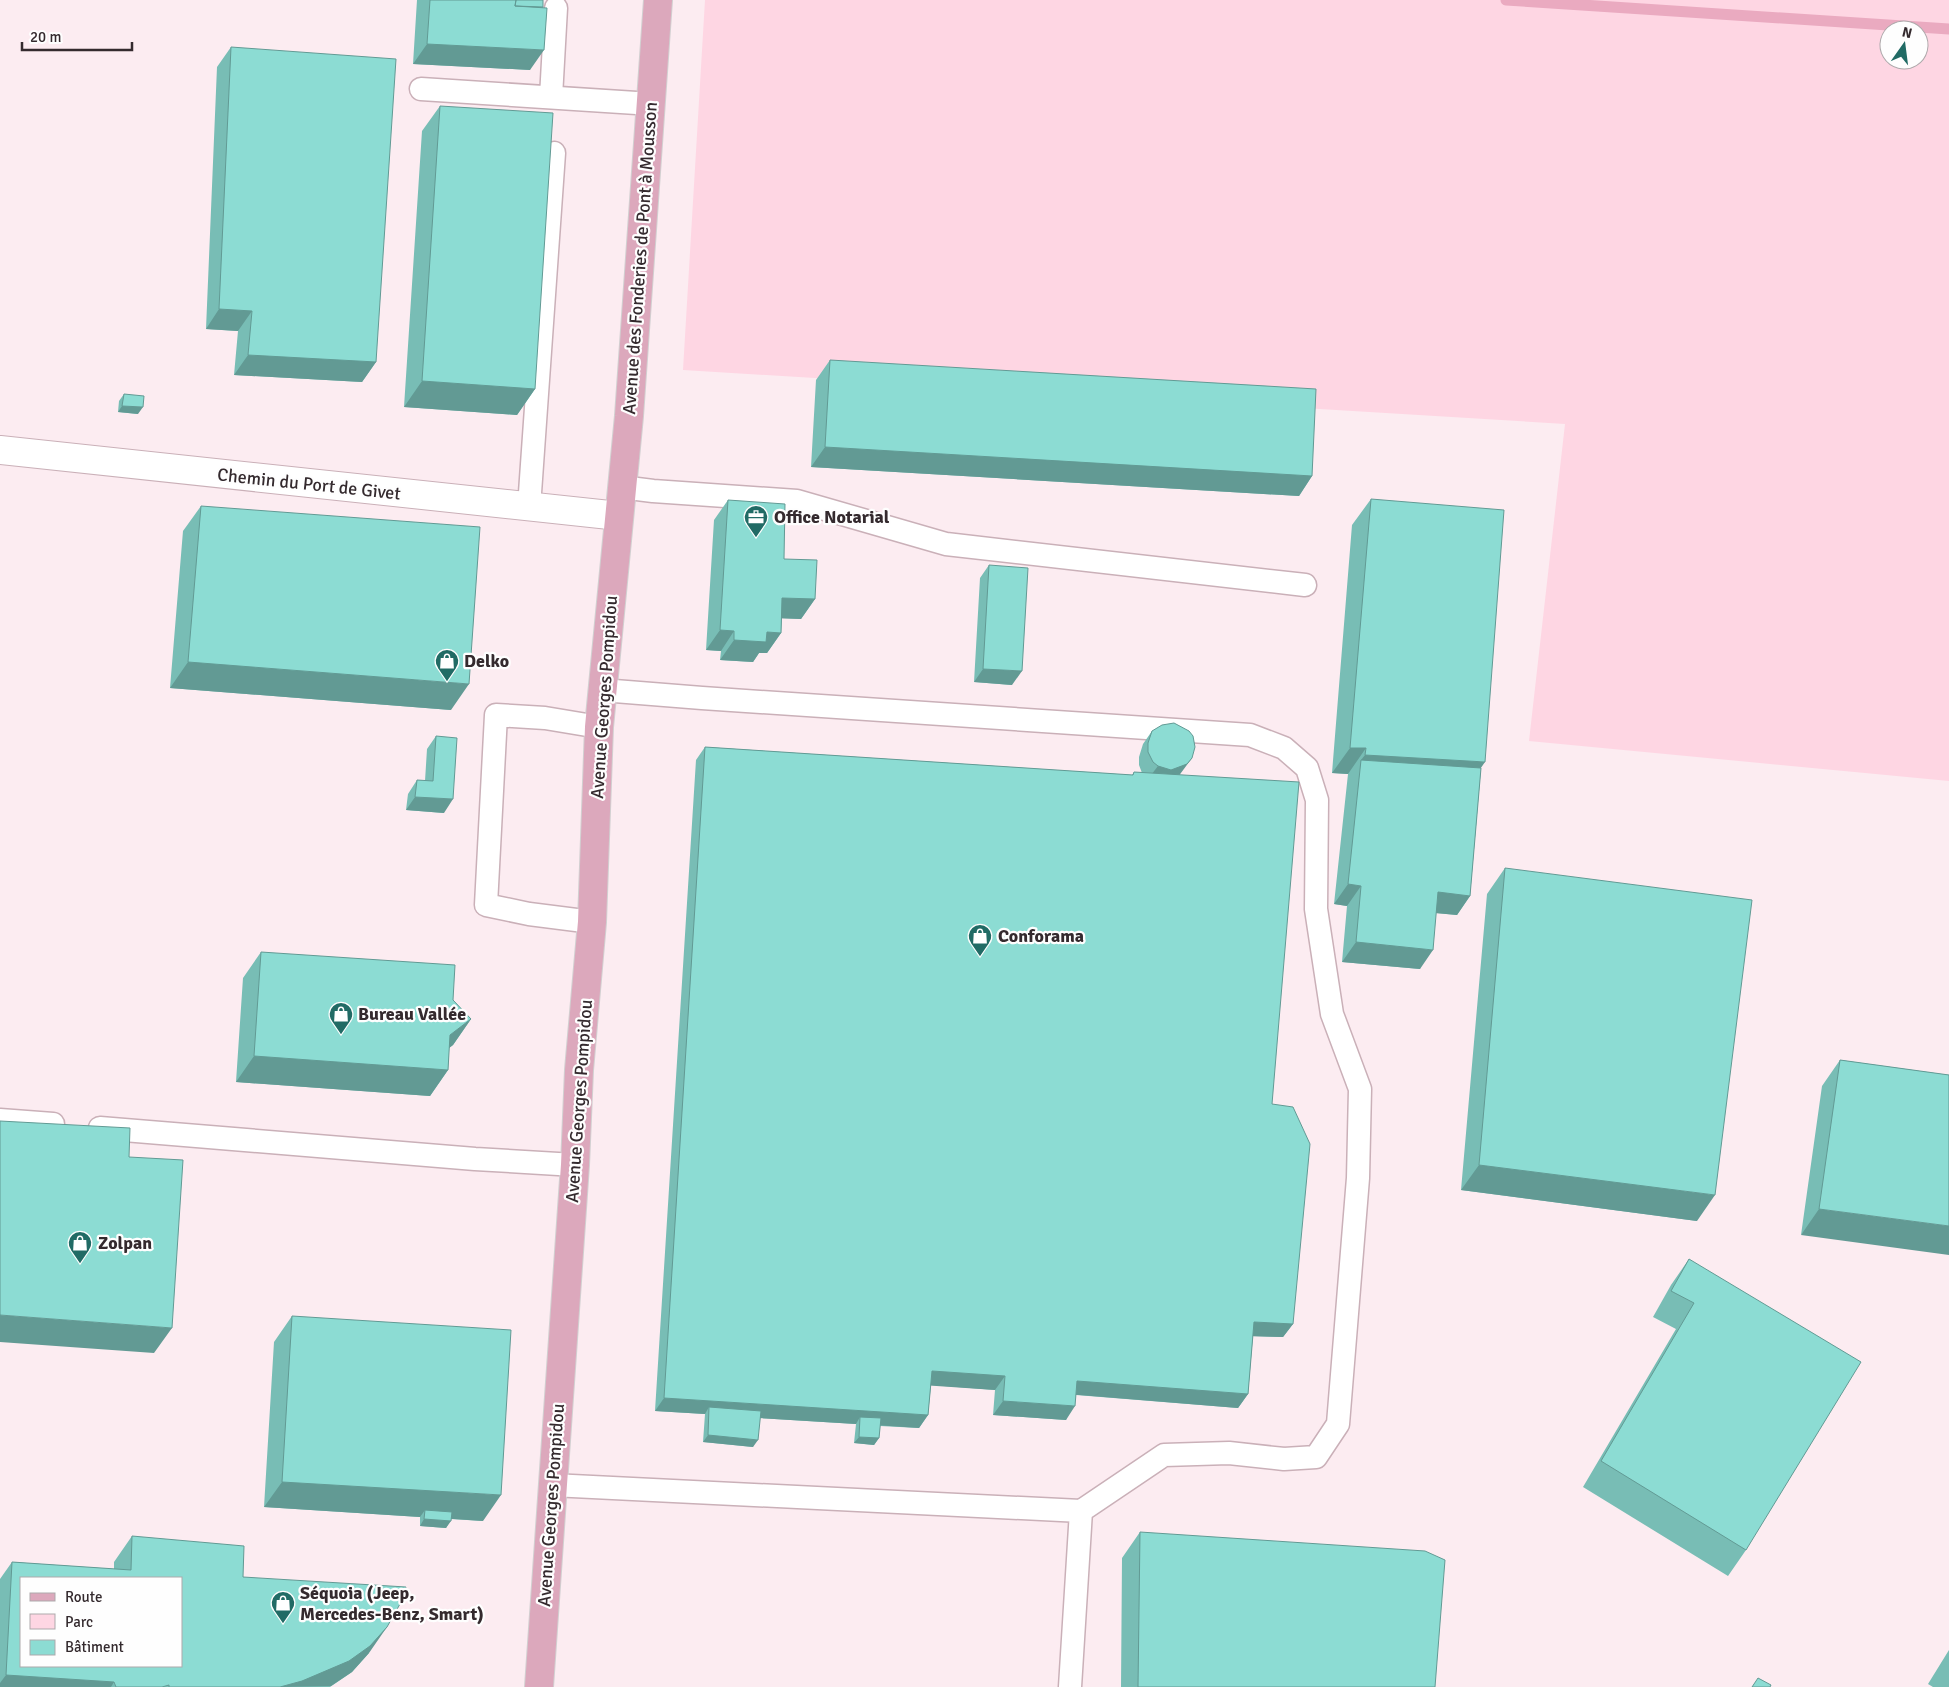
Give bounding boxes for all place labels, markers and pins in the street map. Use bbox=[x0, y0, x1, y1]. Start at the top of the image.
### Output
office icon: Office Notarial bbox=[743, 504, 769, 538]
place label: Office Notarial bbox=[774, 506, 890, 528]
shop icon: Delko bbox=[434, 648, 460, 682]
place label: Delko bbox=[464, 650, 509, 672]
shop icon: Conforama bbox=[967, 923, 993, 957]
place label: Conforama bbox=[998, 925, 1084, 947]
shop icon: Bureau Vallée bbox=[328, 1001, 354, 1035]
place label: Bureau Vallée bbox=[358, 1003, 466, 1025]
shop icon: Zolpan bbox=[67, 1230, 93, 1264]
place label: Zolpan bbox=[98, 1232, 152, 1254]
place label: Séquoia (Jeep, Mercedes-Benz, Smart) bbox=[300, 1582, 484, 1625]
shop icon: Séquoia (Jeep, Mercedes-Benz, Smart) bbox=[270, 1590, 296, 1624]

